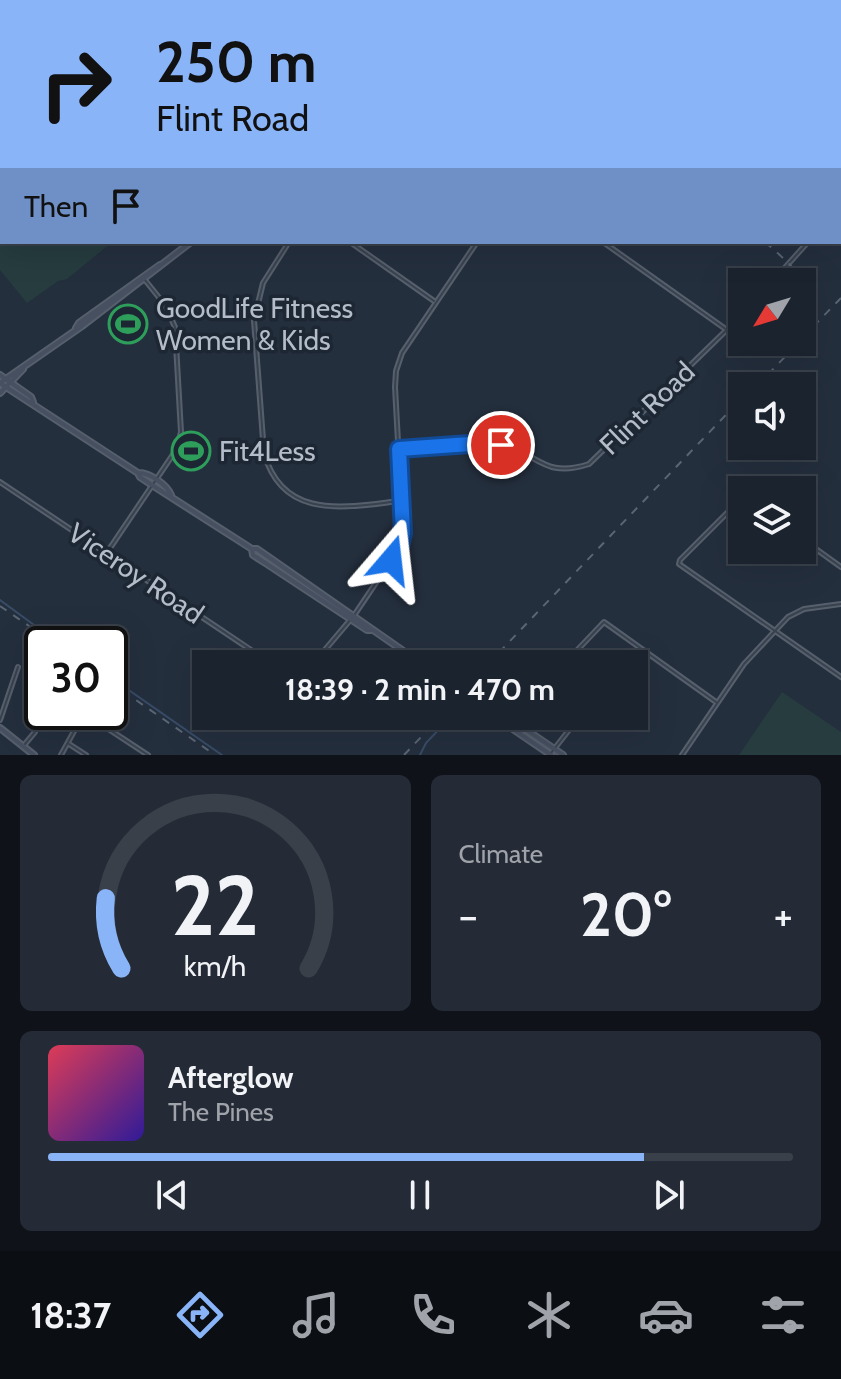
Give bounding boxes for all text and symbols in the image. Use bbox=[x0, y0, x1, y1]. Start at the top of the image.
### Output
text: 250 m bbox=[156, 28, 317, 96]
icon: right bbox=[24, 32, 128, 136]
text: Flint Road bbox=[156, 96, 309, 140]
icon: arrive bbox=[104, 184, 148, 228]
text: Then bbox=[24, 188, 88, 225]
north arrow bbox=[728, 268, 816, 356]
map controls bbox=[728, 268, 816, 564]
place label: GoodLife Fitness Women & Kids bbox=[156, 291, 353, 357]
sports icon: GoodLife Fitness Women & Kids bbox=[107, 303, 149, 345]
street label: Flint Road bbox=[592, 354, 702, 462]
button: sound bbox=[728, 372, 816, 460]
pin bbox=[467, 411, 535, 479]
icon: arrive bbox=[479, 423, 523, 467]
sports icon: Fit4Less bbox=[170, 430, 212, 472]
place label: Fit4Less bbox=[219, 434, 316, 468]
button: layers bbox=[728, 476, 816, 564]
street label: Viceroy Road bbox=[62, 515, 210, 631]
position arrow bbox=[349, 518, 433, 602]
speed limit sign: 30 bbox=[24, 626, 128, 730]
text: 18:39 · 2 min · 470 m bbox=[285, 671, 555, 708]
text: Climate bbox=[459, 838, 543, 870]
text: 22 bbox=[171, 855, 259, 956]
text: 20° bbox=[580, 878, 671, 951]
text: − bbox=[459, 889, 478, 942]
text: + bbox=[774, 889, 793, 942]
text: km/h bbox=[184, 948, 247, 983]
text: Afterglow bbox=[168, 1059, 294, 1096]
text: The Pines bbox=[168, 1096, 274, 1128]
icon: previous bbox=[150, 1173, 194, 1217]
icon: pause bbox=[398, 1173, 442, 1217]
icon: next bbox=[647, 1173, 691, 1217]
icon: directions bbox=[172, 1287, 228, 1343]
icon: music bbox=[288, 1287, 344, 1343]
icon: phone bbox=[405, 1287, 461, 1343]
icon: climate bbox=[521, 1287, 577, 1343]
icon: car bbox=[638, 1287, 694, 1343]
icon: filters bbox=[755, 1287, 811, 1343]
text: 18:37 bbox=[30, 1293, 111, 1337]

